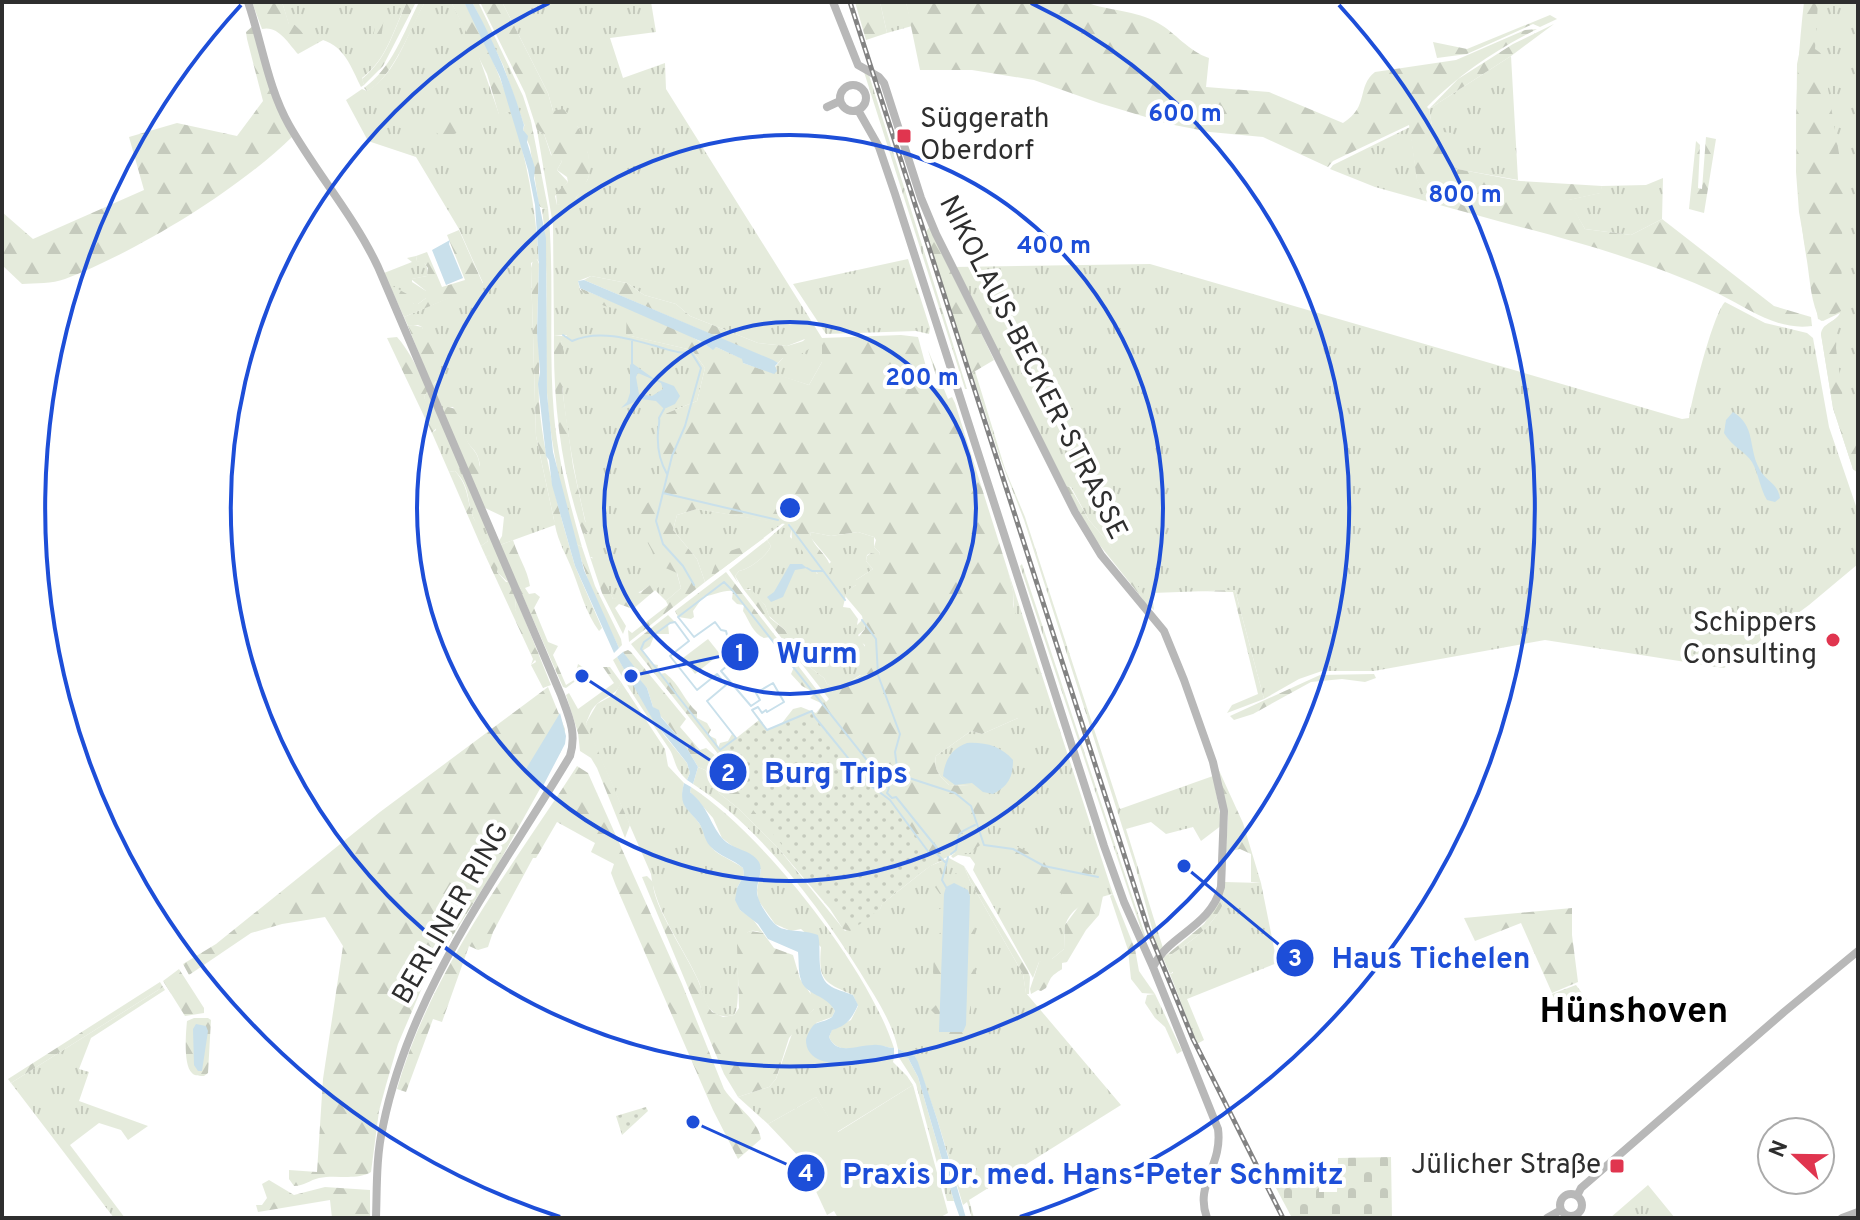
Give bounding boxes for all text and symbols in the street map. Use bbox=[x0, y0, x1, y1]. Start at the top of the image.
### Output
text: 600 m bbox=[1148, 100, 1222, 130]
place label: Süggerath Oberdorf bbox=[920, 102, 1050, 170]
marker: Süggerath Oberdorf bbox=[895, 127, 913, 145]
text: 800 m bbox=[1428, 181, 1502, 211]
street label: NIKOLAUS-BECKER-STRASSE bbox=[929, 190, 1135, 546]
text: 400 m bbox=[1017, 232, 1091, 262]
text: 200 m bbox=[885, 364, 959, 394]
centre of rings bbox=[776, 494, 804, 522]
place label: Schippers Consulting bbox=[1682, 606, 1817, 674]
callout: Wurm bbox=[720, 625, 874, 679]
marker: Schippers Consulting bbox=[1824, 631, 1842, 649]
text: Wurm bbox=[776, 637, 858, 674]
text: 1 bbox=[735, 640, 745, 670]
callout: Burg Trips bbox=[708, 745, 924, 799]
text: Burg Trips bbox=[764, 757, 908, 794]
text: 2 bbox=[721, 760, 735, 790]
street label: BERLINER RING bbox=[385, 817, 519, 1011]
callout: Haus Tichelen bbox=[1275, 931, 1546, 985]
text: Haus Tichelen bbox=[1331, 942, 1531, 979]
text: 3 bbox=[1288, 945, 1302, 975]
district label: Hünshoven bbox=[1540, 990, 1728, 1036]
north arrow bbox=[1756, 1116, 1836, 1196]
text: N bbox=[1764, 1137, 1795, 1162]
callout: Praxis Dr. med. Hans-Peter Schmitz bbox=[786, 1146, 1359, 1200]
place label: Jülicher Straße bbox=[1411, 1148, 1601, 1184]
marker: Jülicher Straße bbox=[1608, 1157, 1626, 1175]
text: Praxis Dr. med. Hans-Peter Schmitz bbox=[842, 1158, 1344, 1195]
text: 4 bbox=[798, 1160, 814, 1190]

